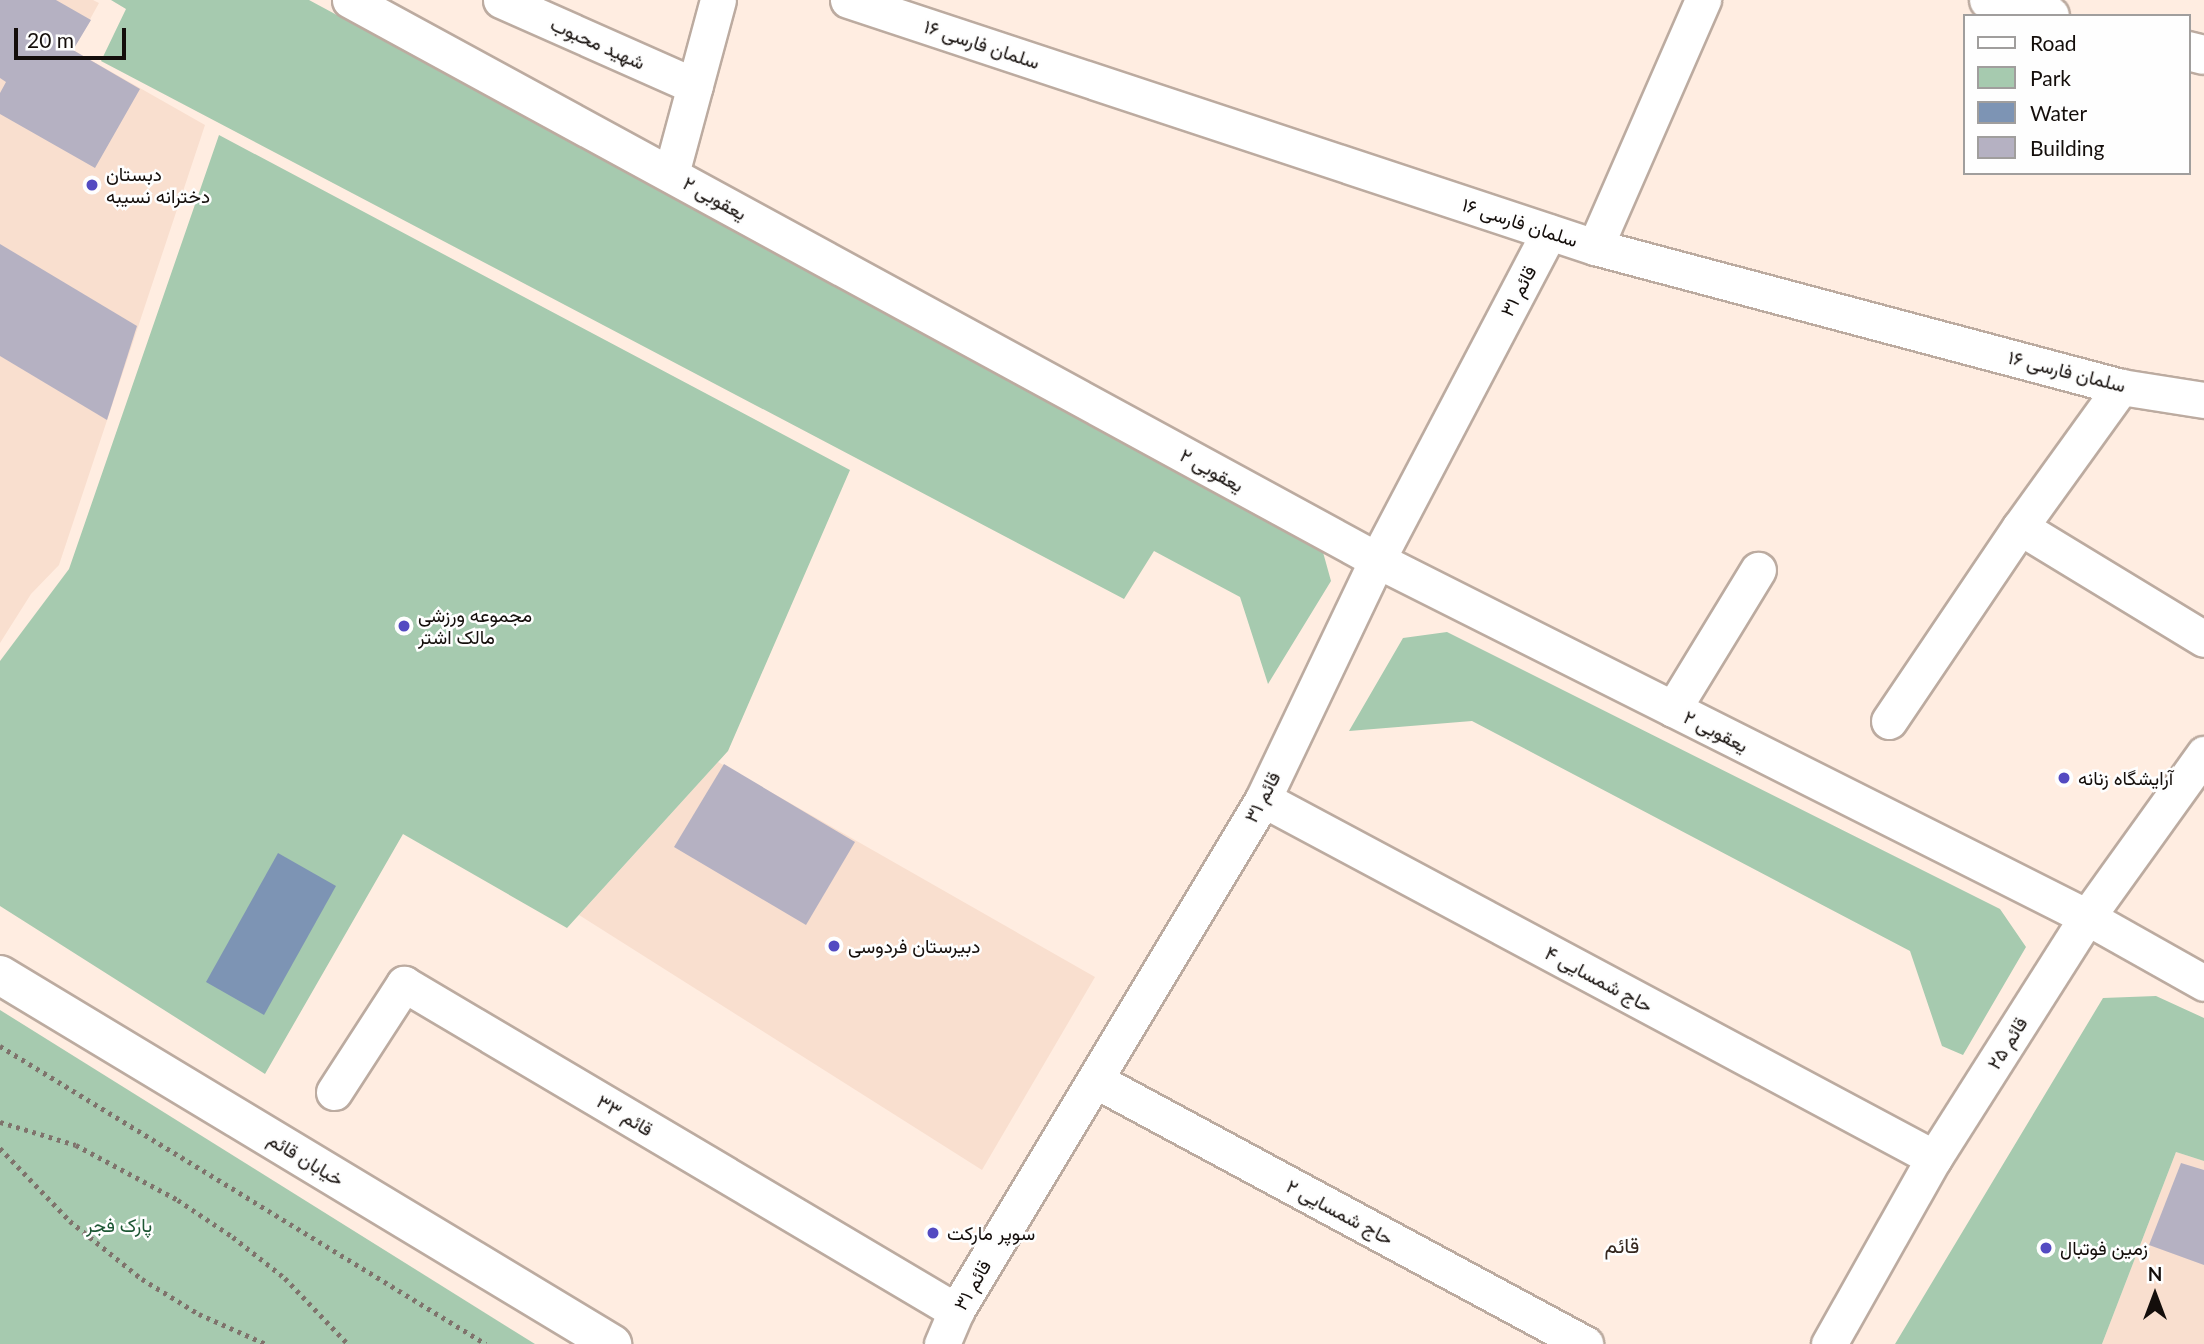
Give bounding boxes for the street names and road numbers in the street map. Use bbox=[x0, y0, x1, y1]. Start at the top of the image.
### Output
street label: شهید محبوب bbox=[547, 12, 649, 74]
street label: سلمان فارسی ۱۶ bbox=[921, 15, 1043, 73]
street label: یعقوبی ۲ bbox=[679, 171, 751, 225]
street label: سلمان فارسی ۱۶ bbox=[1459, 193, 1581, 251]
street label: قائم ۳۱ bbox=[1495, 262, 1541, 320]
street label: سلمان فارسی ۱۶ bbox=[2006, 345, 2128, 397]
street label: یعقوبی ۲ bbox=[1176, 443, 1248, 497]
street label: یعقوبی ۲ bbox=[1680, 705, 1752, 757]
street label: قائم ۳۱ bbox=[1239, 768, 1285, 826]
street label: حاج شمسایی ۴ bbox=[1541, 941, 1657, 1017]
street label: قائم ۲۵ bbox=[1982, 1013, 2032, 1073]
street label: قائم ۳۳ bbox=[593, 1089, 657, 1141]
street label: خیابان قائم bbox=[264, 1127, 348, 1191]
street label: حاج شمسایی ۲ bbox=[1283, 1174, 1397, 1250]
street label: قائم ۳۱ bbox=[949, 1256, 995, 1314]

